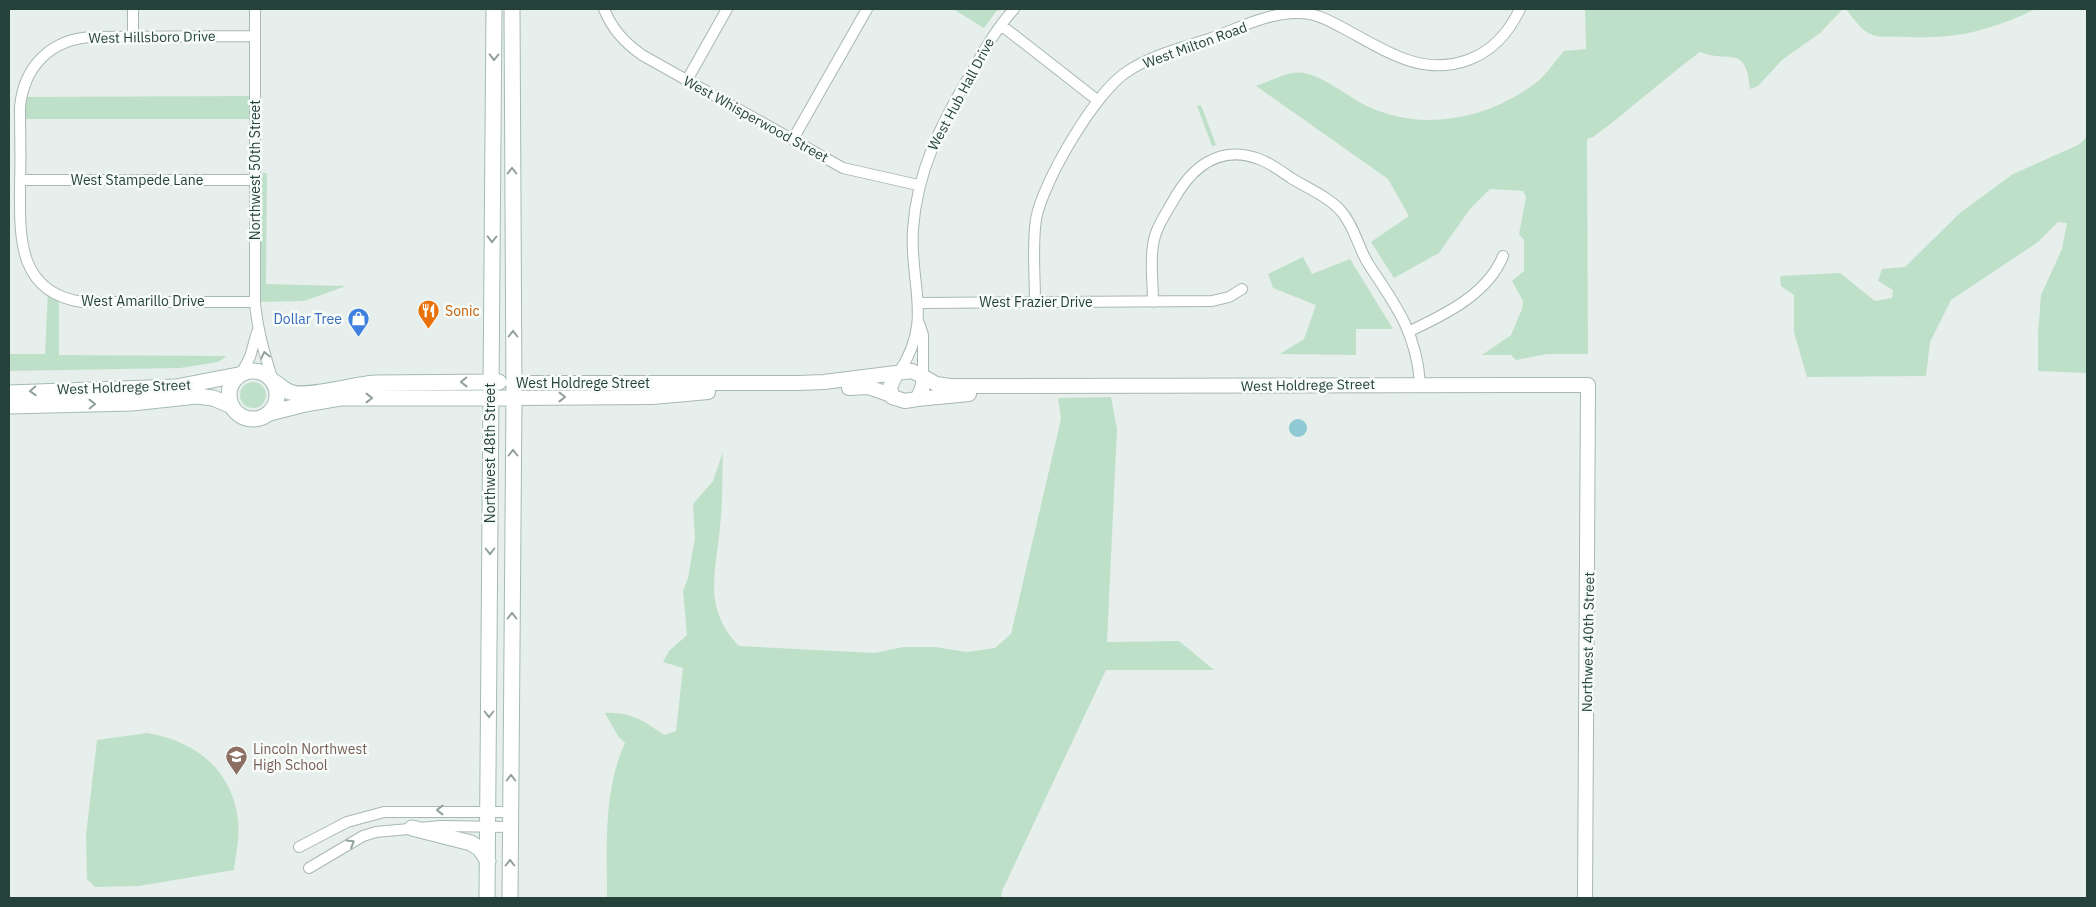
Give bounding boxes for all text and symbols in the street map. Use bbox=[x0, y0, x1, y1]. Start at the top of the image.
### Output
street label: West Milton Road bbox=[1140, 18, 1250, 72]
street label: West Hillsboro Drive bbox=[88, 27, 216, 47]
street label: West Hub Hall Drive bbox=[924, 34, 998, 153]
one-way arrow bbox=[489, 54, 499, 62]
street label: West Whisperwood Street bbox=[680, 72, 832, 166]
street label: Northwest 50th Street bbox=[246, 100, 264, 240]
one-way arrow bbox=[507, 167, 517, 175]
street label: West Stampede Lane bbox=[71, 171, 204, 189]
one-way arrow bbox=[487, 236, 497, 243]
street label: West Amarillo Drive bbox=[81, 292, 205, 310]
street label: West Frazier Drive bbox=[979, 293, 1093, 311]
restaurant icon: Sonic bbox=[417, 299, 441, 330]
place label: Sonic bbox=[445, 302, 479, 320]
shop icon: Dollar Tree bbox=[346, 307, 370, 338]
place label: Dollar Tree bbox=[273, 310, 342, 328]
one-way arrow bbox=[508, 330, 518, 338]
one-way arrow bbox=[260, 350, 271, 359]
street label: West Holdrege Street bbox=[516, 374, 650, 392]
street label: West Holdrege Street bbox=[1241, 375, 1375, 395]
street label: West Holdrege Street bbox=[57, 376, 191, 398]
one-way arrow bbox=[460, 377, 468, 387]
street label: Northwest 48th Street bbox=[481, 383, 499, 523]
one-way arrow bbox=[29, 385, 37, 396]
one-way arrow bbox=[559, 392, 567, 402]
one-way arrow bbox=[366, 393, 373, 403]
one-way arrow bbox=[89, 398, 97, 409]
one-way arrow bbox=[508, 449, 518, 456]
one-way arrow bbox=[485, 548, 495, 556]
street label: Northwest 40th Street bbox=[1578, 572, 1598, 712]
one-way arrow bbox=[507, 611, 517, 619]
one-way arrow bbox=[484, 710, 494, 718]
place label: Lincoln Northwest High School bbox=[253, 740, 367, 774]
school or university icon: Lincoln Northwest High School bbox=[225, 745, 249, 776]
one-way arrow bbox=[506, 774, 516, 782]
one-way arrow bbox=[435, 805, 443, 815]
one-way arrow bbox=[346, 840, 355, 849]
one-way arrow bbox=[505, 858, 516, 866]

